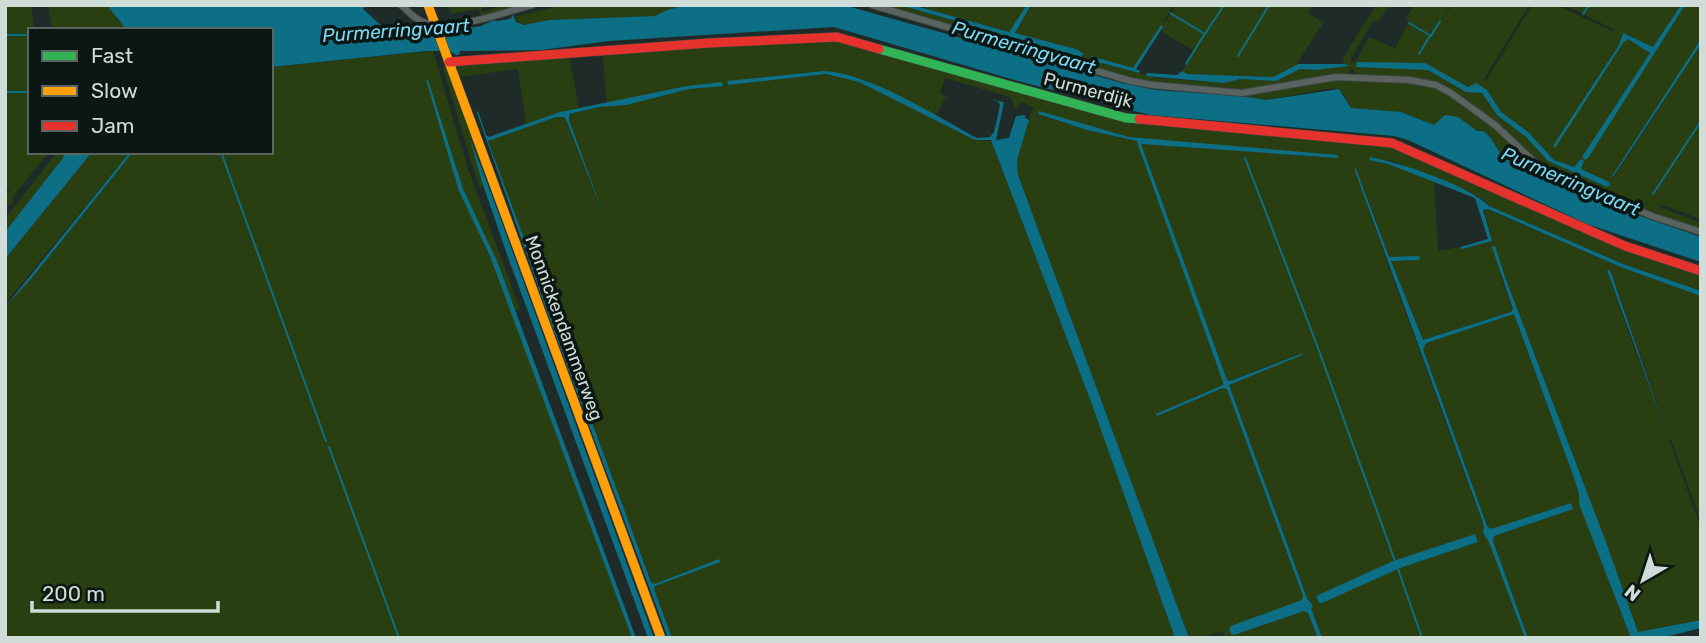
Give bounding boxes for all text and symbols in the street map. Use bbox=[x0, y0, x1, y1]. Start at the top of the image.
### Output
water label: Purmerringvaart bbox=[322, 14, 471, 47]
water label: Purmerringvaart bbox=[950, 16, 1099, 79]
legend bbox=[28, 28, 273, 154]
text: Fast bbox=[91, 43, 133, 68]
street label: Purmerdijk bbox=[1041, 68, 1135, 113]
text: Slow bbox=[91, 78, 138, 103]
text: Jam bbox=[91, 113, 135, 138]
water label: Purmerringvaart bbox=[1498, 142, 1644, 221]
street label: Monnickendammerweg bbox=[520, 233, 608, 423]
north arrow bbox=[1608, 545, 1678, 615]
scale bar bbox=[32, 570, 217, 614]
text: N bbox=[1620, 580, 1645, 606]
text: 200 m bbox=[42, 581, 105, 606]

